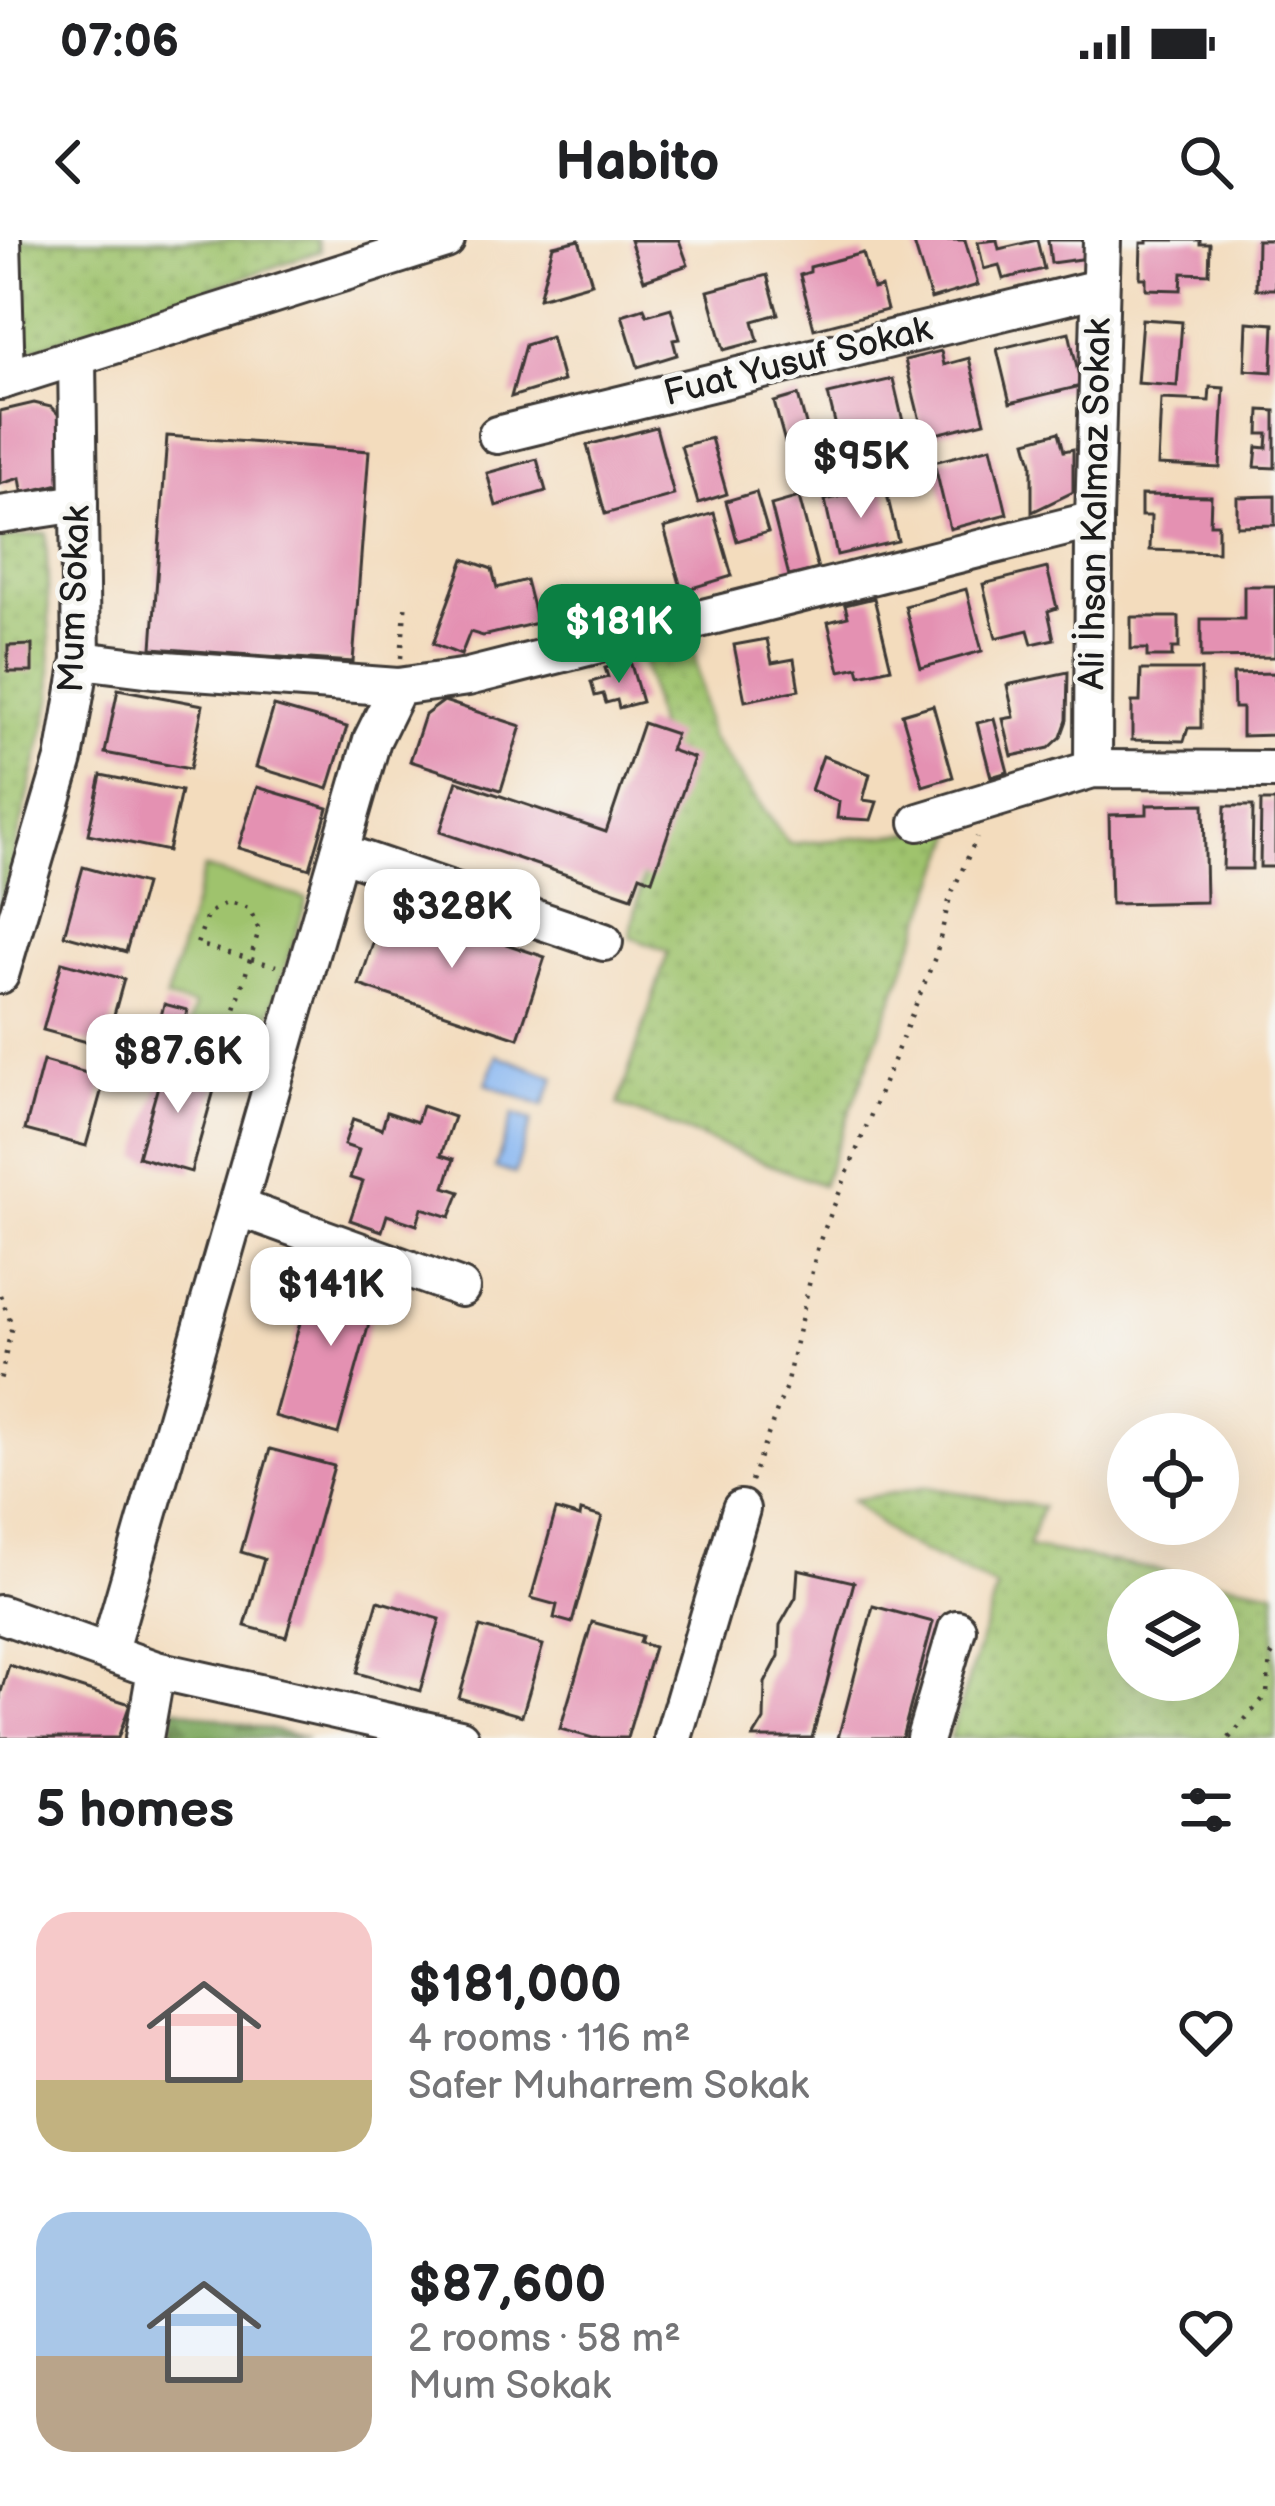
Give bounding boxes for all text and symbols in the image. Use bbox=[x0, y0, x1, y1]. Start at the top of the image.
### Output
text: 07:06 bbox=[60, 15, 179, 70]
icon: back bbox=[36, 129, 102, 195]
icon: search bbox=[1173, 129, 1239, 195]
text: Habito bbox=[556, 130, 719, 195]
street label: Fuat Yusuf Sokak bbox=[660, 308, 937, 416]
street label: Ali İhsan Kalmaz Sokak bbox=[1071, 318, 1121, 690]
pin: $95K bbox=[790, 419, 932, 521]
text: $95K bbox=[812, 434, 910, 481]
street label: Mum Sokak bbox=[50, 504, 100, 693]
pin: $181K bbox=[535, 584, 703, 686]
text: $181K bbox=[565, 599, 673, 646]
pin: $328K bbox=[368, 869, 536, 971]
text: $328K bbox=[391, 884, 513, 931]
pin: $87.6K bbox=[80, 1014, 276, 1116]
text: $87.6K bbox=[113, 1029, 243, 1076]
pin: $141K bbox=[247, 1247, 415, 1349]
text: $141K bbox=[277, 1262, 385, 1309]
map controls bbox=[1107, 1413, 1239, 1701]
button: locate bbox=[1107, 1413, 1239, 1545]
button: layers bbox=[1107, 1569, 1239, 1701]
icon: filters bbox=[1173, 1777, 1239, 1843]
text: 5 homes bbox=[36, 1780, 234, 1841]
text: $181,000 bbox=[408, 1955, 622, 2016]
icon: home bbox=[132, 1960, 276, 2104]
icon: heart bbox=[1173, 1999, 1239, 2065]
text: 4 rooms · 116 m² bbox=[408, 2016, 691, 2063]
text: Safer Muharrem Sokak bbox=[408, 2063, 809, 2110]
text: $87,600 bbox=[408, 2255, 606, 2316]
icon: home bbox=[132, 2260, 276, 2404]
icon: heart bbox=[1173, 2299, 1239, 2365]
text: 2 rooms · 58 m² bbox=[408, 2316, 681, 2363]
text: Mum Sokak bbox=[408, 2363, 611, 2410]

